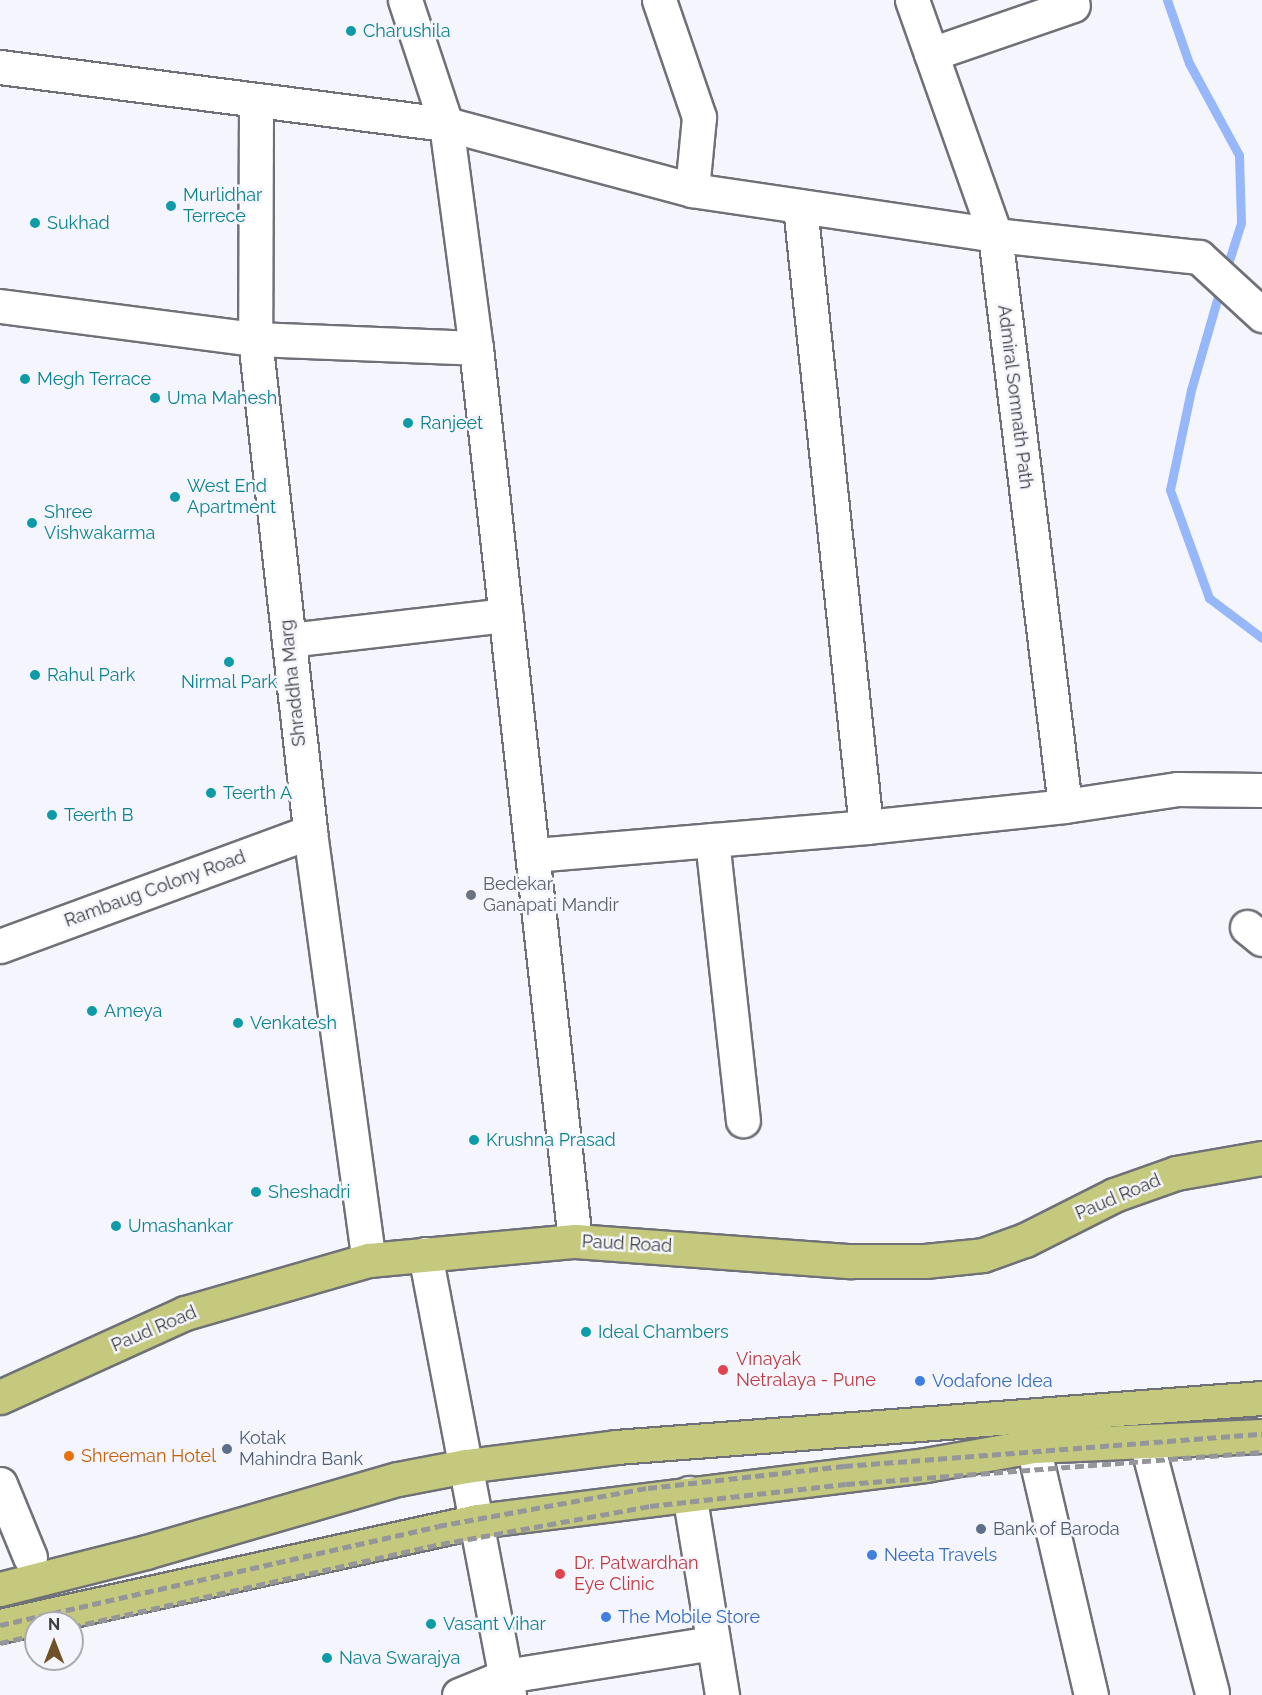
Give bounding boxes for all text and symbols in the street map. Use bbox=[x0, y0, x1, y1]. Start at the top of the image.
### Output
place label: Charushila bbox=[363, 20, 450, 42]
marker: Charushila bbox=[344, 24, 358, 38]
place label: Murlidhar Terrece bbox=[183, 185, 262, 228]
marker: Murlidhar Terrece bbox=[164, 199, 178, 213]
place label: Sukhad bbox=[47, 212, 110, 234]
marker: Sukhad bbox=[28, 216, 42, 230]
street label: Admiral Somnath Path bbox=[993, 303, 1037, 491]
place label: Megh Terrace bbox=[37, 368, 152, 390]
marker: Megh Terrace bbox=[18, 372, 32, 386]
place label: Uma Mahesh bbox=[167, 387, 277, 409]
marker: Uma Mahesh bbox=[148, 391, 162, 405]
place label: Ranjeet bbox=[420, 412, 483, 434]
marker: Ranjeet bbox=[401, 416, 415, 430]
place label: West End Apartment bbox=[187, 476, 276, 518]
marker: West End Apartment bbox=[168, 490, 182, 504]
place label: Shree Vishwakarma bbox=[44, 502, 155, 544]
marker: Shree Vishwakarma bbox=[25, 516, 39, 530]
street label: Shraddha Marg bbox=[276, 618, 310, 748]
marker: Nirmal Park bbox=[222, 655, 236, 669]
place label: Rahul Park bbox=[47, 664, 136, 686]
marker: Rahul Park bbox=[28, 668, 42, 682]
place label: Nirmal Park bbox=[181, 671, 277, 693]
place label: Teerth A bbox=[223, 782, 293, 804]
marker: Teerth A bbox=[204, 786, 218, 800]
place label: Teerth B bbox=[64, 804, 134, 826]
marker: Teerth B bbox=[45, 808, 59, 822]
street label: Rambaug Colony Road bbox=[61, 846, 249, 932]
place label: Bedekar Ganapati Mandir bbox=[483, 874, 619, 916]
marker: Bedekar Ganapati Mandir bbox=[464, 888, 478, 902]
place label: Ameya bbox=[104, 1000, 162, 1022]
marker: Ameya bbox=[85, 1004, 99, 1018]
place label: Venkatesh bbox=[250, 1012, 337, 1034]
marker: Venkatesh bbox=[231, 1016, 245, 1030]
place label: Krushna Prasad bbox=[486, 1129, 616, 1151]
marker: Krushna Prasad bbox=[467, 1133, 481, 1147]
street label: Paud Road bbox=[1072, 1169, 1164, 1225]
place label: Sheshadri bbox=[268, 1181, 350, 1203]
marker: Sheshadri bbox=[249, 1185, 263, 1199]
place label: Umashankar bbox=[128, 1215, 233, 1237]
marker: Umashankar bbox=[109, 1219, 123, 1233]
street label: Paud Road bbox=[581, 1231, 673, 1257]
street label: Paud Road bbox=[108, 1301, 200, 1357]
place label: Ideal Chambers bbox=[598, 1321, 729, 1343]
marker: Ideal Chambers bbox=[579, 1325, 593, 1339]
place label: Vinayak Netralaya - Pune bbox=[736, 1349, 876, 1392]
marker: Vinayak Netralaya - Pune bbox=[714, 1361, 732, 1379]
place label: Vodafone Idea bbox=[932, 1370, 1053, 1392]
marker: Vodafone Idea bbox=[913, 1374, 927, 1388]
place label: Kotak Mahindra Bank bbox=[239, 1428, 363, 1470]
marker: Kotak Mahindra Bank bbox=[220, 1442, 234, 1456]
place label: Shreeman Hotel bbox=[81, 1445, 216, 1467]
marker: Shreeman Hotel bbox=[62, 1449, 76, 1463]
place label: Bank of Baroda bbox=[993, 1518, 1120, 1540]
marker: Bank of Baroda bbox=[974, 1522, 988, 1536]
place label: Neeta Travels bbox=[884, 1544, 998, 1566]
marker: Neeta Travels bbox=[865, 1548, 879, 1562]
place label: Dr. Patwardhan Eye Clinic bbox=[574, 1553, 699, 1596]
marker: Dr. Patwardhan Eye Clinic bbox=[551, 1565, 569, 1583]
place label: The Mobile Store bbox=[618, 1606, 760, 1628]
marker: The Mobile Store bbox=[599, 1610, 613, 1624]
north arrow bbox=[24, 1611, 84, 1671]
place label: Vasant Vihar bbox=[443, 1613, 546, 1635]
text: N bbox=[48, 1615, 60, 1634]
marker: Vasant Vihar bbox=[424, 1617, 438, 1631]
place label: Nava Swarajya bbox=[339, 1647, 460, 1669]
marker: Nava Swarajya bbox=[320, 1651, 334, 1665]

